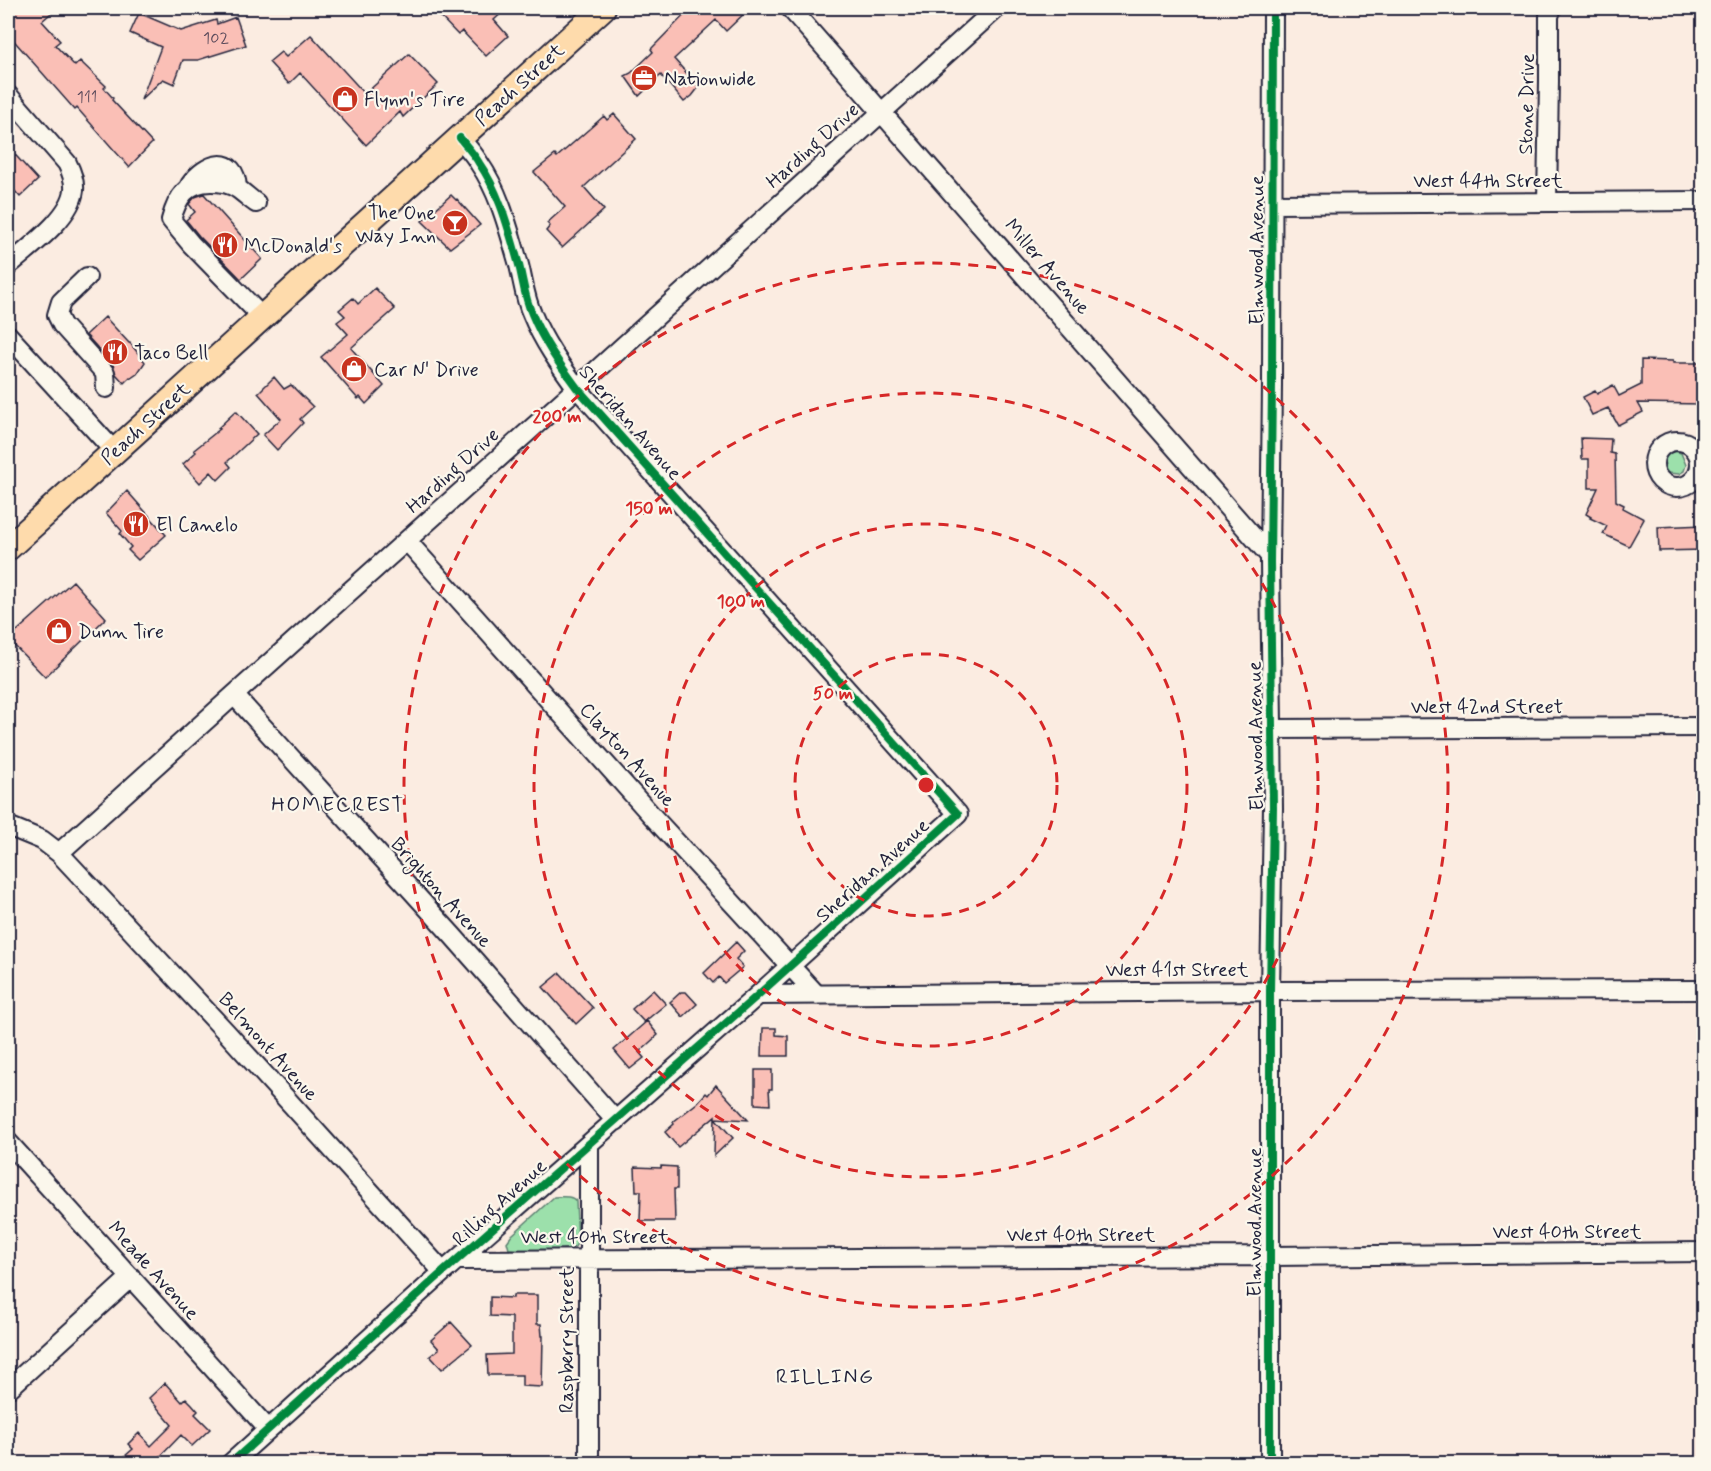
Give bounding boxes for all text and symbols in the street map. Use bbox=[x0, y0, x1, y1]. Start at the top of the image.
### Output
house number: 102 bbox=[203, 28, 229, 49]
street label: Peach Street bbox=[469, 37, 571, 133]
street label: Stone Drive bbox=[1513, 53, 1542, 155]
office icon: Nationwide bbox=[629, 63, 659, 93]
place label: Nationwide bbox=[664, 66, 756, 93]
shop icon: Flynn's Tire bbox=[330, 84, 360, 114]
house number: 111 bbox=[77, 87, 97, 108]
place label: Flynn's Tire bbox=[364, 87, 465, 114]
street label: Harding Drive bbox=[761, 97, 867, 197]
street label: West 44th Street bbox=[1413, 168, 1563, 195]
street label: Elmwood Avenue bbox=[1244, 175, 1271, 325]
place label: The One Way Inn bbox=[355, 200, 436, 250]
bar icon: The One Way Inn bbox=[440, 208, 470, 238]
street label: Miller Avenue bbox=[998, 213, 1096, 321]
restaurant icon: McDonald's bbox=[210, 230, 240, 260]
place label: McDonald's bbox=[244, 233, 342, 260]
restaurant icon: Taco Bell bbox=[100, 337, 130, 367]
place label: Taco Bell bbox=[134, 340, 208, 367]
shop icon: Car N' Drive bbox=[339, 354, 369, 384]
place label: Car N' Drive bbox=[374, 357, 479, 384]
street label: Sheridan Avenue bbox=[572, 360, 688, 486]
street label: Peach Street bbox=[95, 376, 197, 472]
text: 200 m bbox=[532, 405, 582, 429]
street label: Harding Drive bbox=[401, 422, 507, 522]
text: 150 m bbox=[625, 497, 673, 521]
restaurant icon: El Canelo bbox=[121, 509, 151, 539]
place label: El Canelo bbox=[156, 512, 238, 539]
text: 100 m bbox=[717, 590, 765, 614]
shop icon: Dunn Tire bbox=[44, 616, 74, 646]
place label: Dunn Tire bbox=[78, 619, 164, 646]
street label: Elmwood Avenue bbox=[1242, 661, 1271, 811]
text: 50 m bbox=[813, 682, 853, 706]
street label: West 42nd Street bbox=[1411, 694, 1563, 721]
street label: Clayton Avenue bbox=[573, 697, 681, 813]
centre of rings bbox=[916, 775, 936, 795]
district label: HOMECREST bbox=[271, 791, 405, 819]
street label: Sheridan Avenue bbox=[810, 813, 936, 929]
street label: Brighton Avenue bbox=[383, 832, 498, 955]
street label: West 41st Street bbox=[1105, 957, 1249, 984]
street label: Belmont Avenue bbox=[212, 987, 324, 1107]
street label: Elmwood Avenue bbox=[1242, 1147, 1269, 1297]
street label: Rilling Avenue bbox=[447, 1153, 555, 1254]
street label: Meade Avenue bbox=[101, 1216, 205, 1326]
street label: West 40th Street bbox=[1493, 1219, 1642, 1246]
street label: West 40th Street bbox=[1007, 1222, 1156, 1249]
street label: West 40th Street bbox=[521, 1224, 670, 1251]
street label: Raspberry Street bbox=[554, 1266, 581, 1413]
district label: RILLING bbox=[776, 1363, 874, 1391]

